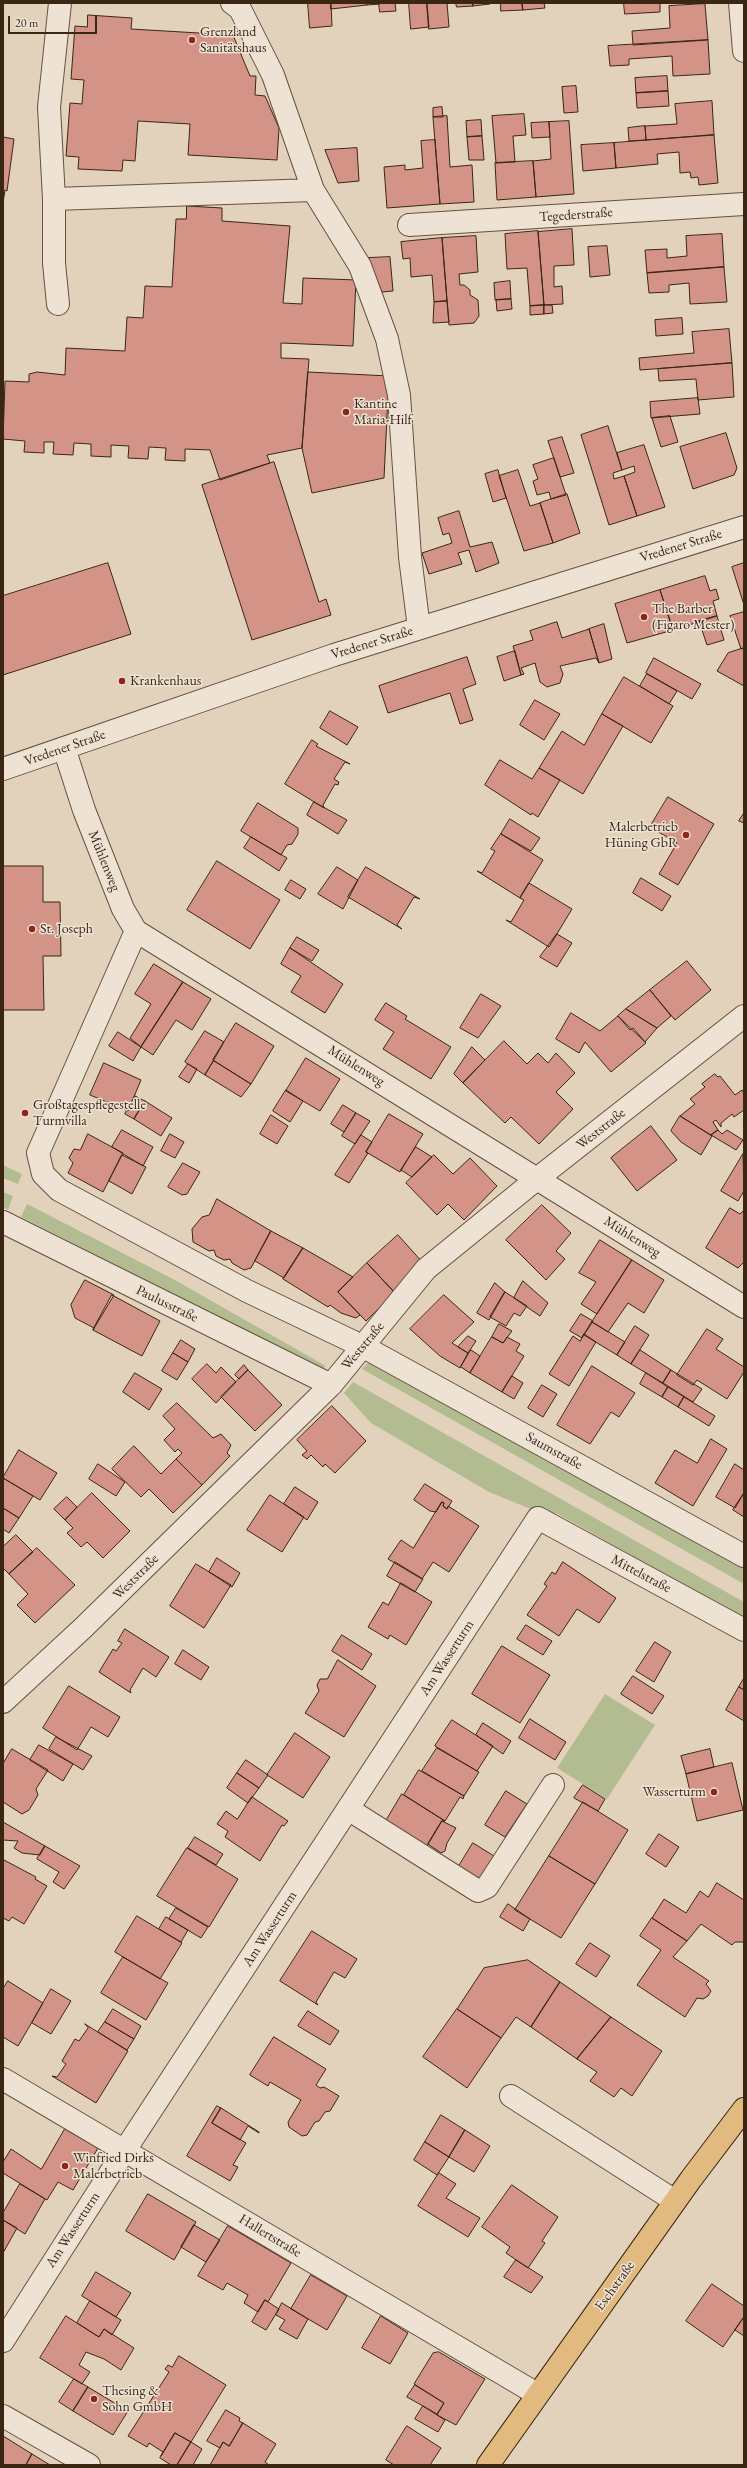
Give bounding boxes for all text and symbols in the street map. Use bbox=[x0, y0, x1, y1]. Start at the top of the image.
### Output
scale bar bbox=[10, 8, 99, 34]
text: 20 m bbox=[15, 15, 38, 31]
place label: Grenzland Sanitätshaus bbox=[200, 24, 267, 56]
marker: Grenzland Sanitätshaus bbox=[187, 35, 197, 45]
street label: Tegederstraße bbox=[539, 204, 613, 226]
place label: Kantine Maria-Hilf bbox=[354, 396, 412, 428]
marker: Kantine Maria-Hilf bbox=[341, 407, 351, 417]
street label: Vredener Straße bbox=[638, 526, 724, 566]
place label: The Barber (Figaro Mester) bbox=[652, 601, 734, 634]
marker: The Barber (Figaro Mester) bbox=[639, 612, 649, 622]
street label: Vredener Straße bbox=[329, 623, 415, 663]
place label: Krankenhaus bbox=[130, 673, 201, 689]
marker: Krankenhaus bbox=[117, 676, 127, 686]
street label: Vredener Straße bbox=[22, 726, 108, 770]
place label: Malerbetrieb Hüning GbR bbox=[605, 819, 678, 852]
street label: Mühlenweg bbox=[84, 828, 124, 894]
marker: Malerbetrieb Hüning GbR bbox=[681, 830, 691, 840]
place label: St. Joseph bbox=[40, 921, 93, 937]
marker: St. Joseph bbox=[27, 924, 37, 934]
street label: Mühlenweg bbox=[324, 1042, 388, 1090]
place label: Großtagespflegestelle Turmvilla bbox=[33, 1097, 146, 1130]
street label: Weststraße bbox=[573, 1105, 629, 1153]
marker: Großtagespflegestelle Turmvilla bbox=[20, 1108, 30, 1118]
street label: Mühlenweg bbox=[600, 1213, 664, 1261]
street label: Paulusstraße bbox=[133, 1282, 201, 1326]
street label: Weststraße bbox=[338, 1319, 388, 1373]
street label: Saumstraße bbox=[523, 1429, 585, 1473]
street label: Weststraße bbox=[110, 1551, 162, 1603]
street label: Mittelstraße bbox=[608, 1551, 674, 1597]
street label: Am Wasserturm bbox=[416, 1617, 478, 1699]
place label: Wasserturm bbox=[642, 1784, 706, 1800]
marker: Wasserturm bbox=[709, 1787, 719, 1797]
street label: Am Wasserturm bbox=[239, 1888, 301, 1970]
place label: Winfried Dirks Malerbetrieb bbox=[73, 2150, 154, 2182]
marker: Winfried Dirks Malerbetrieb bbox=[60, 2161, 70, 2171]
street label: Am Wasserturm bbox=[42, 2189, 104, 2271]
street label: Hallertstraße bbox=[236, 2211, 304, 2261]
street label: Eschstraße bbox=[591, 2258, 639, 2314]
place label: Thesing & Sohn GmbH bbox=[102, 2383, 172, 2416]
marker: Thesing & Sohn GmbH bbox=[89, 2394, 99, 2404]

